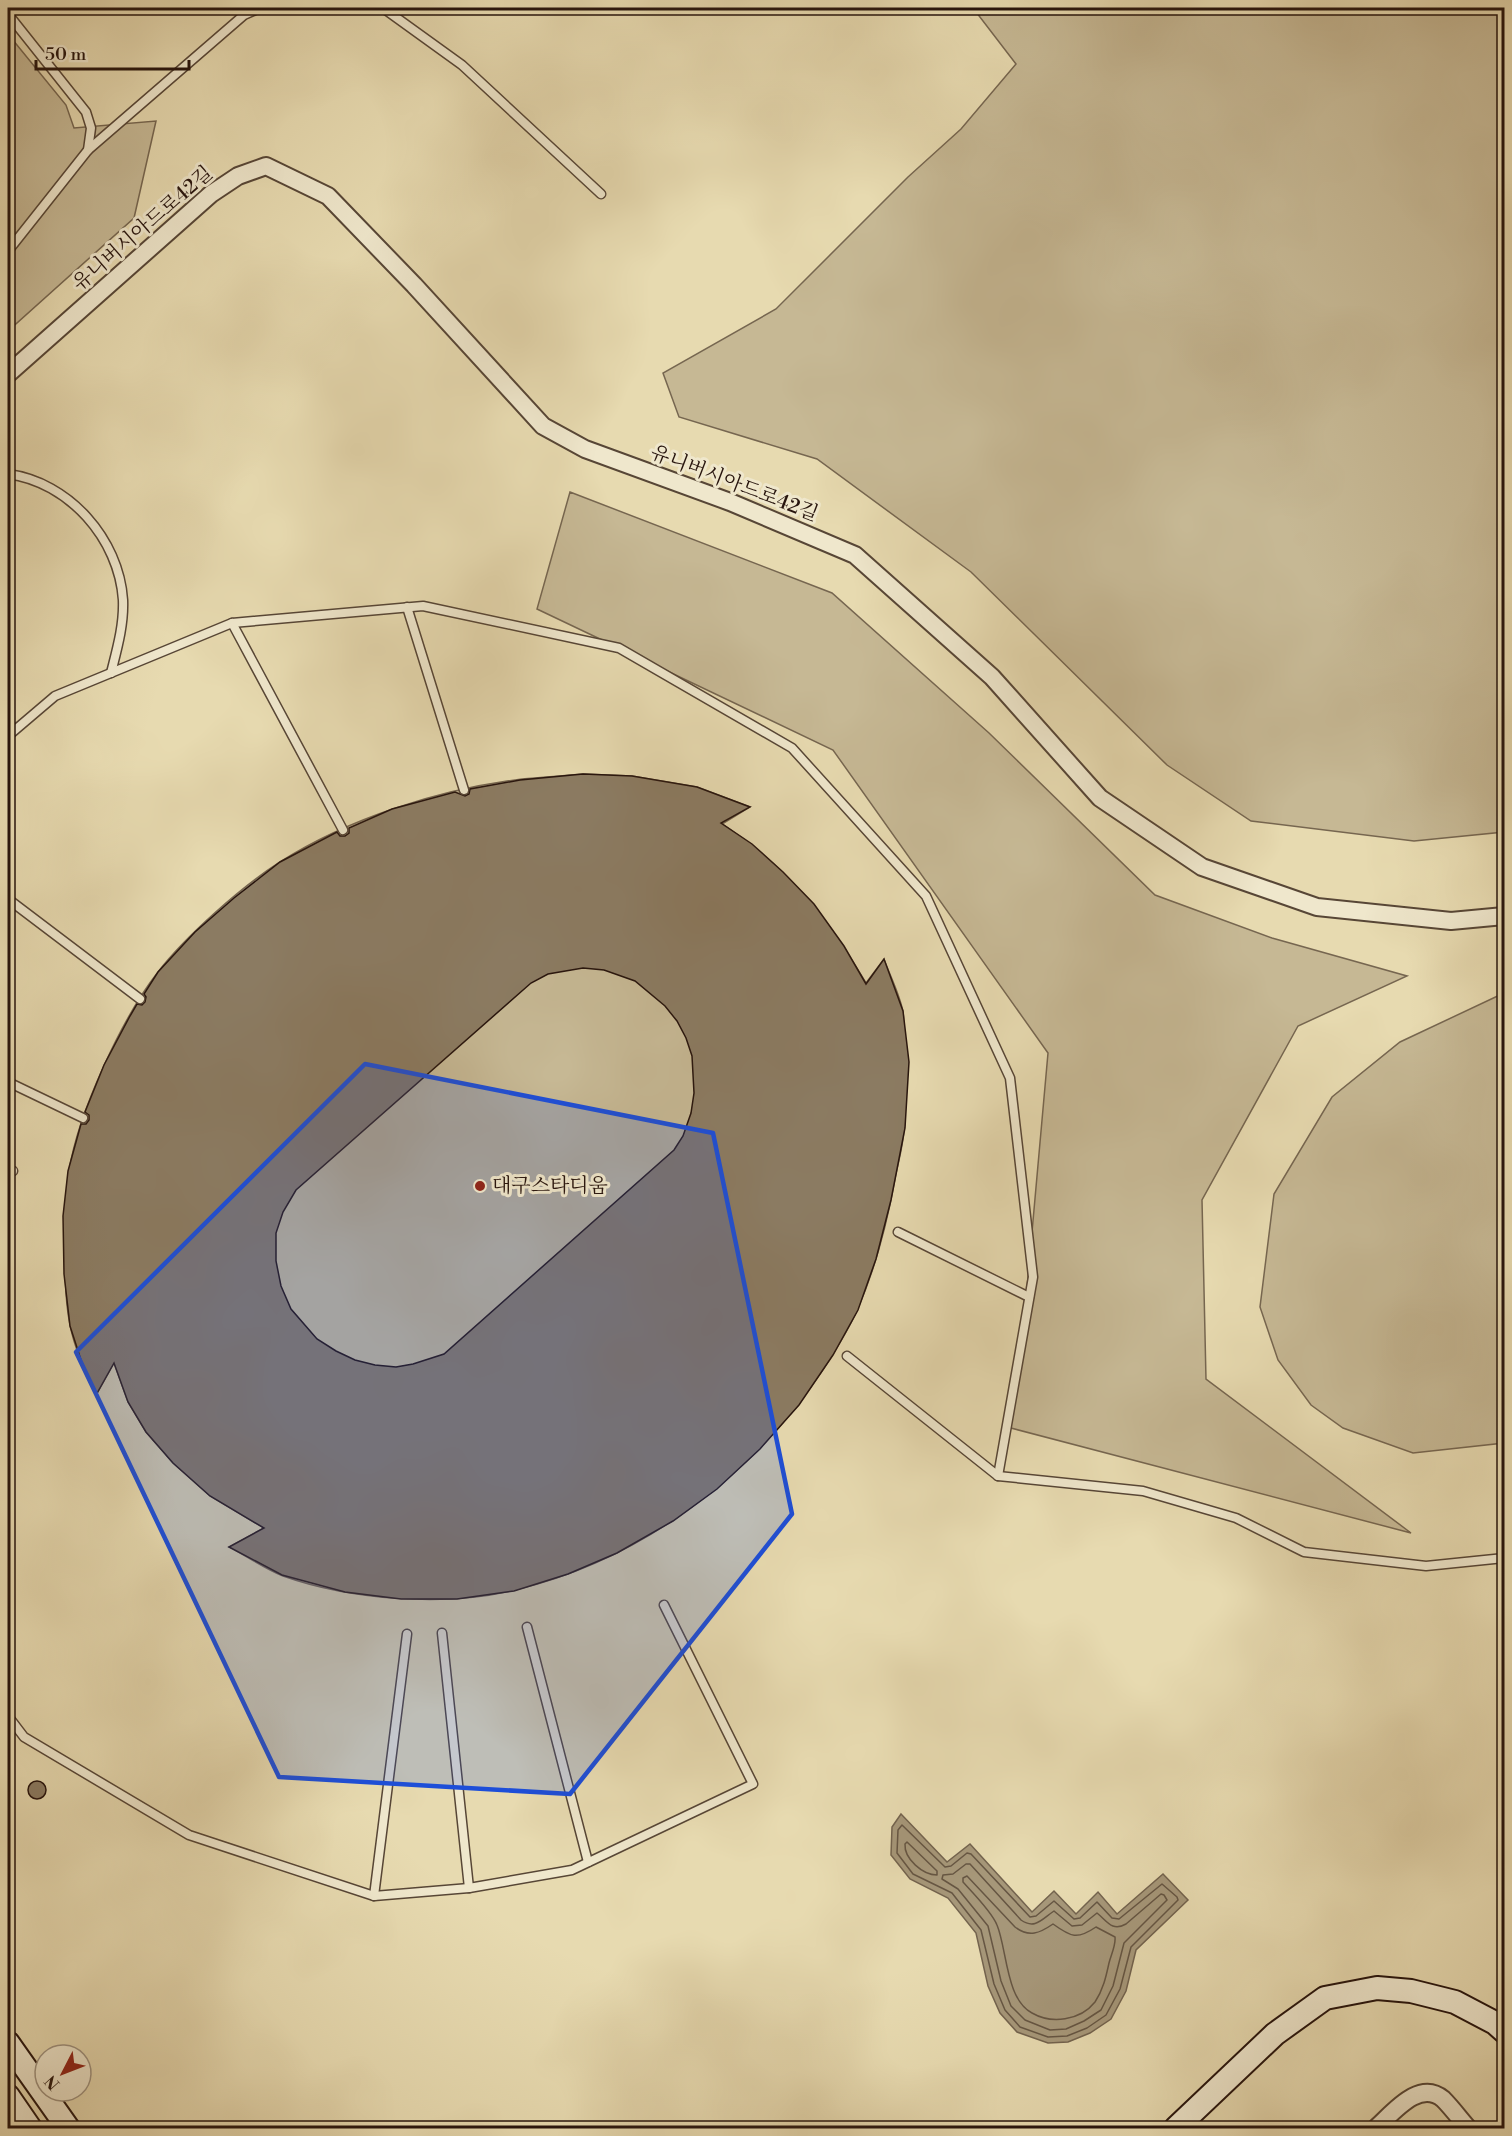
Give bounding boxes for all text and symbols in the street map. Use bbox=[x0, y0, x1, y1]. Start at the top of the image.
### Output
scale bar bbox=[36, 33, 189, 71]
text: 50 m bbox=[45, 43, 87, 66]
street label: 유니버시아드로42길 bbox=[68, 161, 218, 297]
street label: 유니버시아드로42길 bbox=[646, 440, 822, 528]
place label: 대구스타디움 bbox=[492, 1174, 608, 1199]
marker: 대구스타디움 bbox=[473, 1179, 487, 1193]
north arrow bbox=[33, 2043, 93, 2103]
text: N bbox=[41, 2071, 64, 2094]

